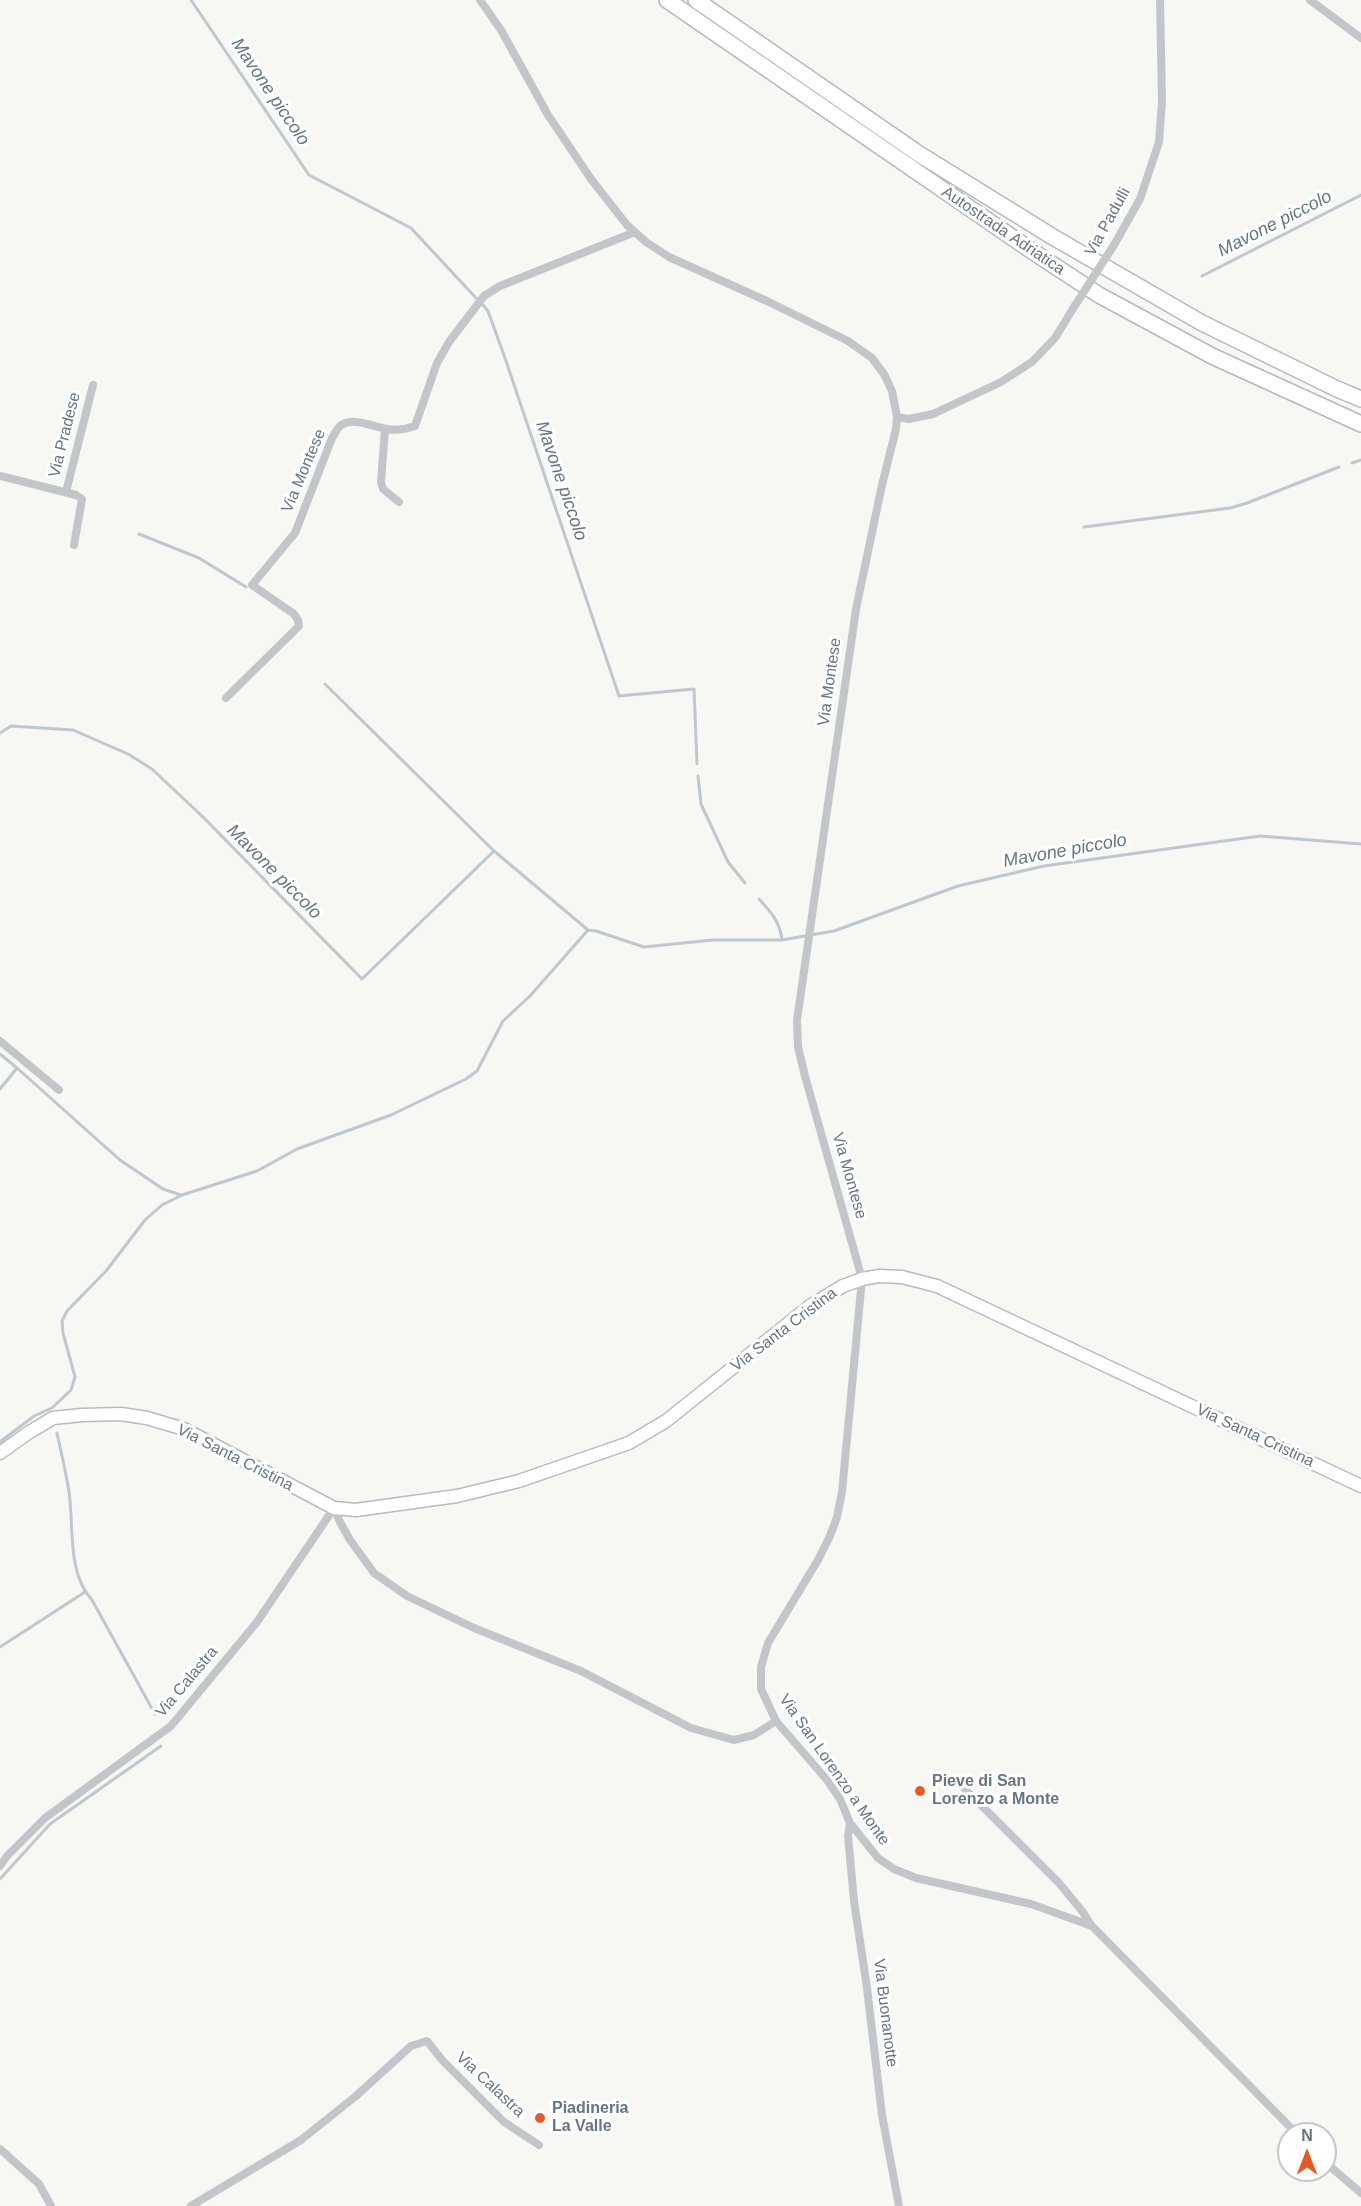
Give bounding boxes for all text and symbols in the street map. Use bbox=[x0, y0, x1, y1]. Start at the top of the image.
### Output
water label: Mavone piccolo bbox=[226, 34, 314, 150]
street label: Autostrada Adriatica bbox=[938, 183, 1068, 279]
street label: Via Padulli bbox=[1081, 184, 1135, 260]
water label: Mavone piccolo bbox=[1214, 186, 1336, 262]
street label: Via Pradese bbox=[45, 391, 85, 479]
water label: Mavone piccolo bbox=[530, 418, 592, 544]
street label: Via Montese bbox=[278, 426, 330, 516]
street label: Via Montese bbox=[814, 637, 846, 727]
water label: Mavone piccolo bbox=[222, 820, 326, 924]
water label: Mavone piccolo bbox=[1002, 830, 1128, 872]
street label: Via Montese bbox=[828, 1131, 870, 1221]
street label: Via Santa Cristina bbox=[727, 1284, 841, 1376]
street label: Via Santa Cristina bbox=[1193, 1400, 1317, 1472]
street label: Via Santa Cristina bbox=[174, 1420, 296, 1496]
street label: Via Calastra bbox=[152, 1643, 222, 1721]
street label: Via San Lorenzo a Monte bbox=[774, 1691, 894, 1849]
place label: Pieve di San Lorenzo a Monte bbox=[932, 1772, 1059, 1810]
marker: Pieve di San Lorenzo a Monte bbox=[913, 1784, 927, 1798]
street label: Via Buonanotte bbox=[869, 1958, 901, 2068]
street label: Via Calastra bbox=[452, 2048, 528, 2122]
place label: Piadineria La Valle bbox=[552, 2099, 628, 2137]
marker: Piadineria La Valle bbox=[533, 2111, 547, 2125]
north arrow bbox=[1277, 2122, 1337, 2182]
text: N bbox=[1301, 2127, 1313, 2144]

